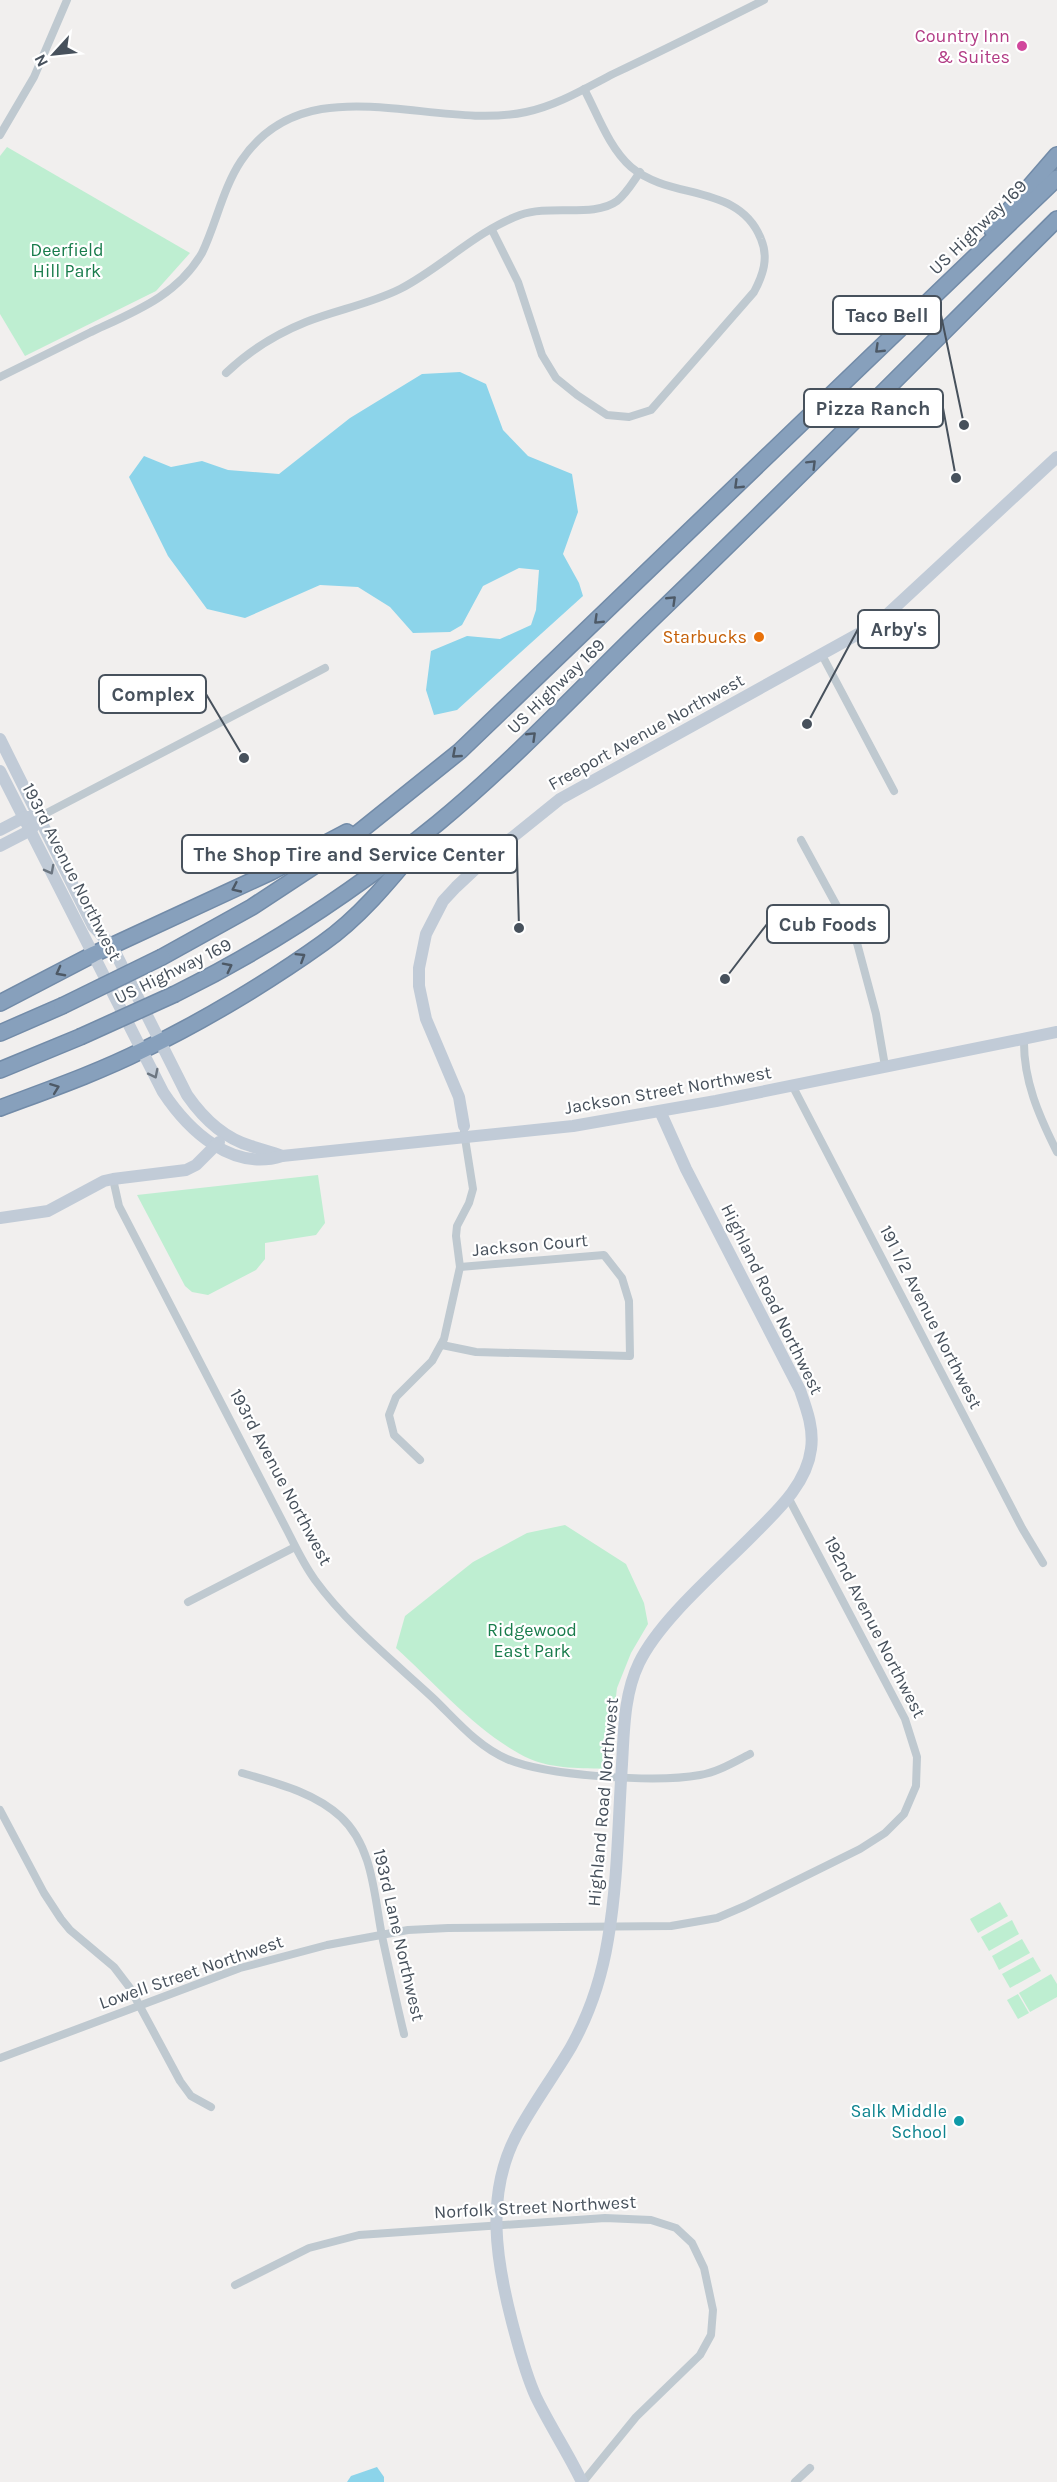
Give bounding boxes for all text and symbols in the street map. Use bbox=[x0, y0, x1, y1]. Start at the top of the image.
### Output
north arrow bbox=[24, 24, 84, 84]
place label: Country Inn & Suites bbox=[915, 25, 1010, 68]
marker: Country Inn & Suites bbox=[1015, 39, 1029, 53]
text: N bbox=[30, 51, 52, 70]
street label: US Highway 169 bbox=[924, 175, 1032, 279]
park label: Deerfield Hill Park bbox=[30, 239, 104, 282]
callout: Taco Bell bbox=[833, 296, 941, 334]
text: Taco Bell bbox=[845, 304, 929, 327]
one-way arrow bbox=[875, 342, 886, 353]
callout: Pizza Ranch bbox=[804, 389, 943, 427]
text: Pizza Ranch bbox=[816, 397, 930, 420]
one-way arrow bbox=[804, 461, 815, 472]
one-way arrow bbox=[735, 477, 746, 488]
one-way arrow bbox=[665, 597, 676, 608]
callout: Arby's bbox=[858, 610, 939, 648]
one-way arrow bbox=[594, 612, 605, 623]
text: Arby's bbox=[871, 618, 927, 641]
place label: Starbucks bbox=[662, 626, 747, 648]
marker: Starbucks bbox=[752, 630, 766, 644]
street label: US Highway 169 bbox=[502, 634, 610, 738]
street label: Freeport Avenue Northwest bbox=[544, 669, 748, 795]
callout: Complex bbox=[99, 675, 206, 713]
text: Complex bbox=[112, 683, 194, 706]
one-way arrow bbox=[525, 732, 536, 743]
one-way arrow bbox=[452, 747, 463, 758]
street label: 193rd Avenue Northwest bbox=[18, 779, 127, 965]
callout: The Shop Tire and Service Center bbox=[182, 835, 517, 873]
text: The Shop Tire and Service Center bbox=[193, 843, 505, 866]
one-way arrow bbox=[42, 864, 54, 875]
one-way arrow bbox=[231, 881, 242, 893]
callout: Cub Foods bbox=[767, 905, 889, 943]
text: Cub Foods bbox=[779, 913, 877, 936]
street label: US Highway 169 bbox=[111, 933, 235, 1009]
one-way arrow bbox=[295, 953, 305, 965]
one-way arrow bbox=[221, 963, 232, 975]
one-way arrow bbox=[56, 965, 66, 976]
street label: Jackson Street Northwest bbox=[563, 1061, 773, 1119]
one-way arrow bbox=[146, 1068, 158, 1079]
one-way arrow bbox=[49, 1082, 60, 1095]
street label: Highland Road Northwest bbox=[716, 1200, 828, 1398]
street label: 191 1/2 Avenue Northwest bbox=[875, 1221, 987, 1413]
street label: Jackson Court bbox=[471, 1229, 589, 1261]
street label: 193rd Avenue Northwest bbox=[225, 1385, 337, 1569]
street label: 192nd Avenue Northwest bbox=[820, 1532, 931, 1722]
park label: Ridgewood East Park bbox=[487, 1619, 577, 1662]
street label: Highland Road Northwest bbox=[583, 1696, 623, 1907]
street label: 193rd Lane Northwest bbox=[368, 1847, 430, 2023]
street label: Lowell Street Northwest bbox=[96, 1930, 286, 2014]
place label: Salk Middle School bbox=[851, 2100, 947, 2143]
marker: Salk Middle School bbox=[952, 2114, 966, 2128]
street label: Norfolk Street Northwest bbox=[433, 2191, 637, 2223]

